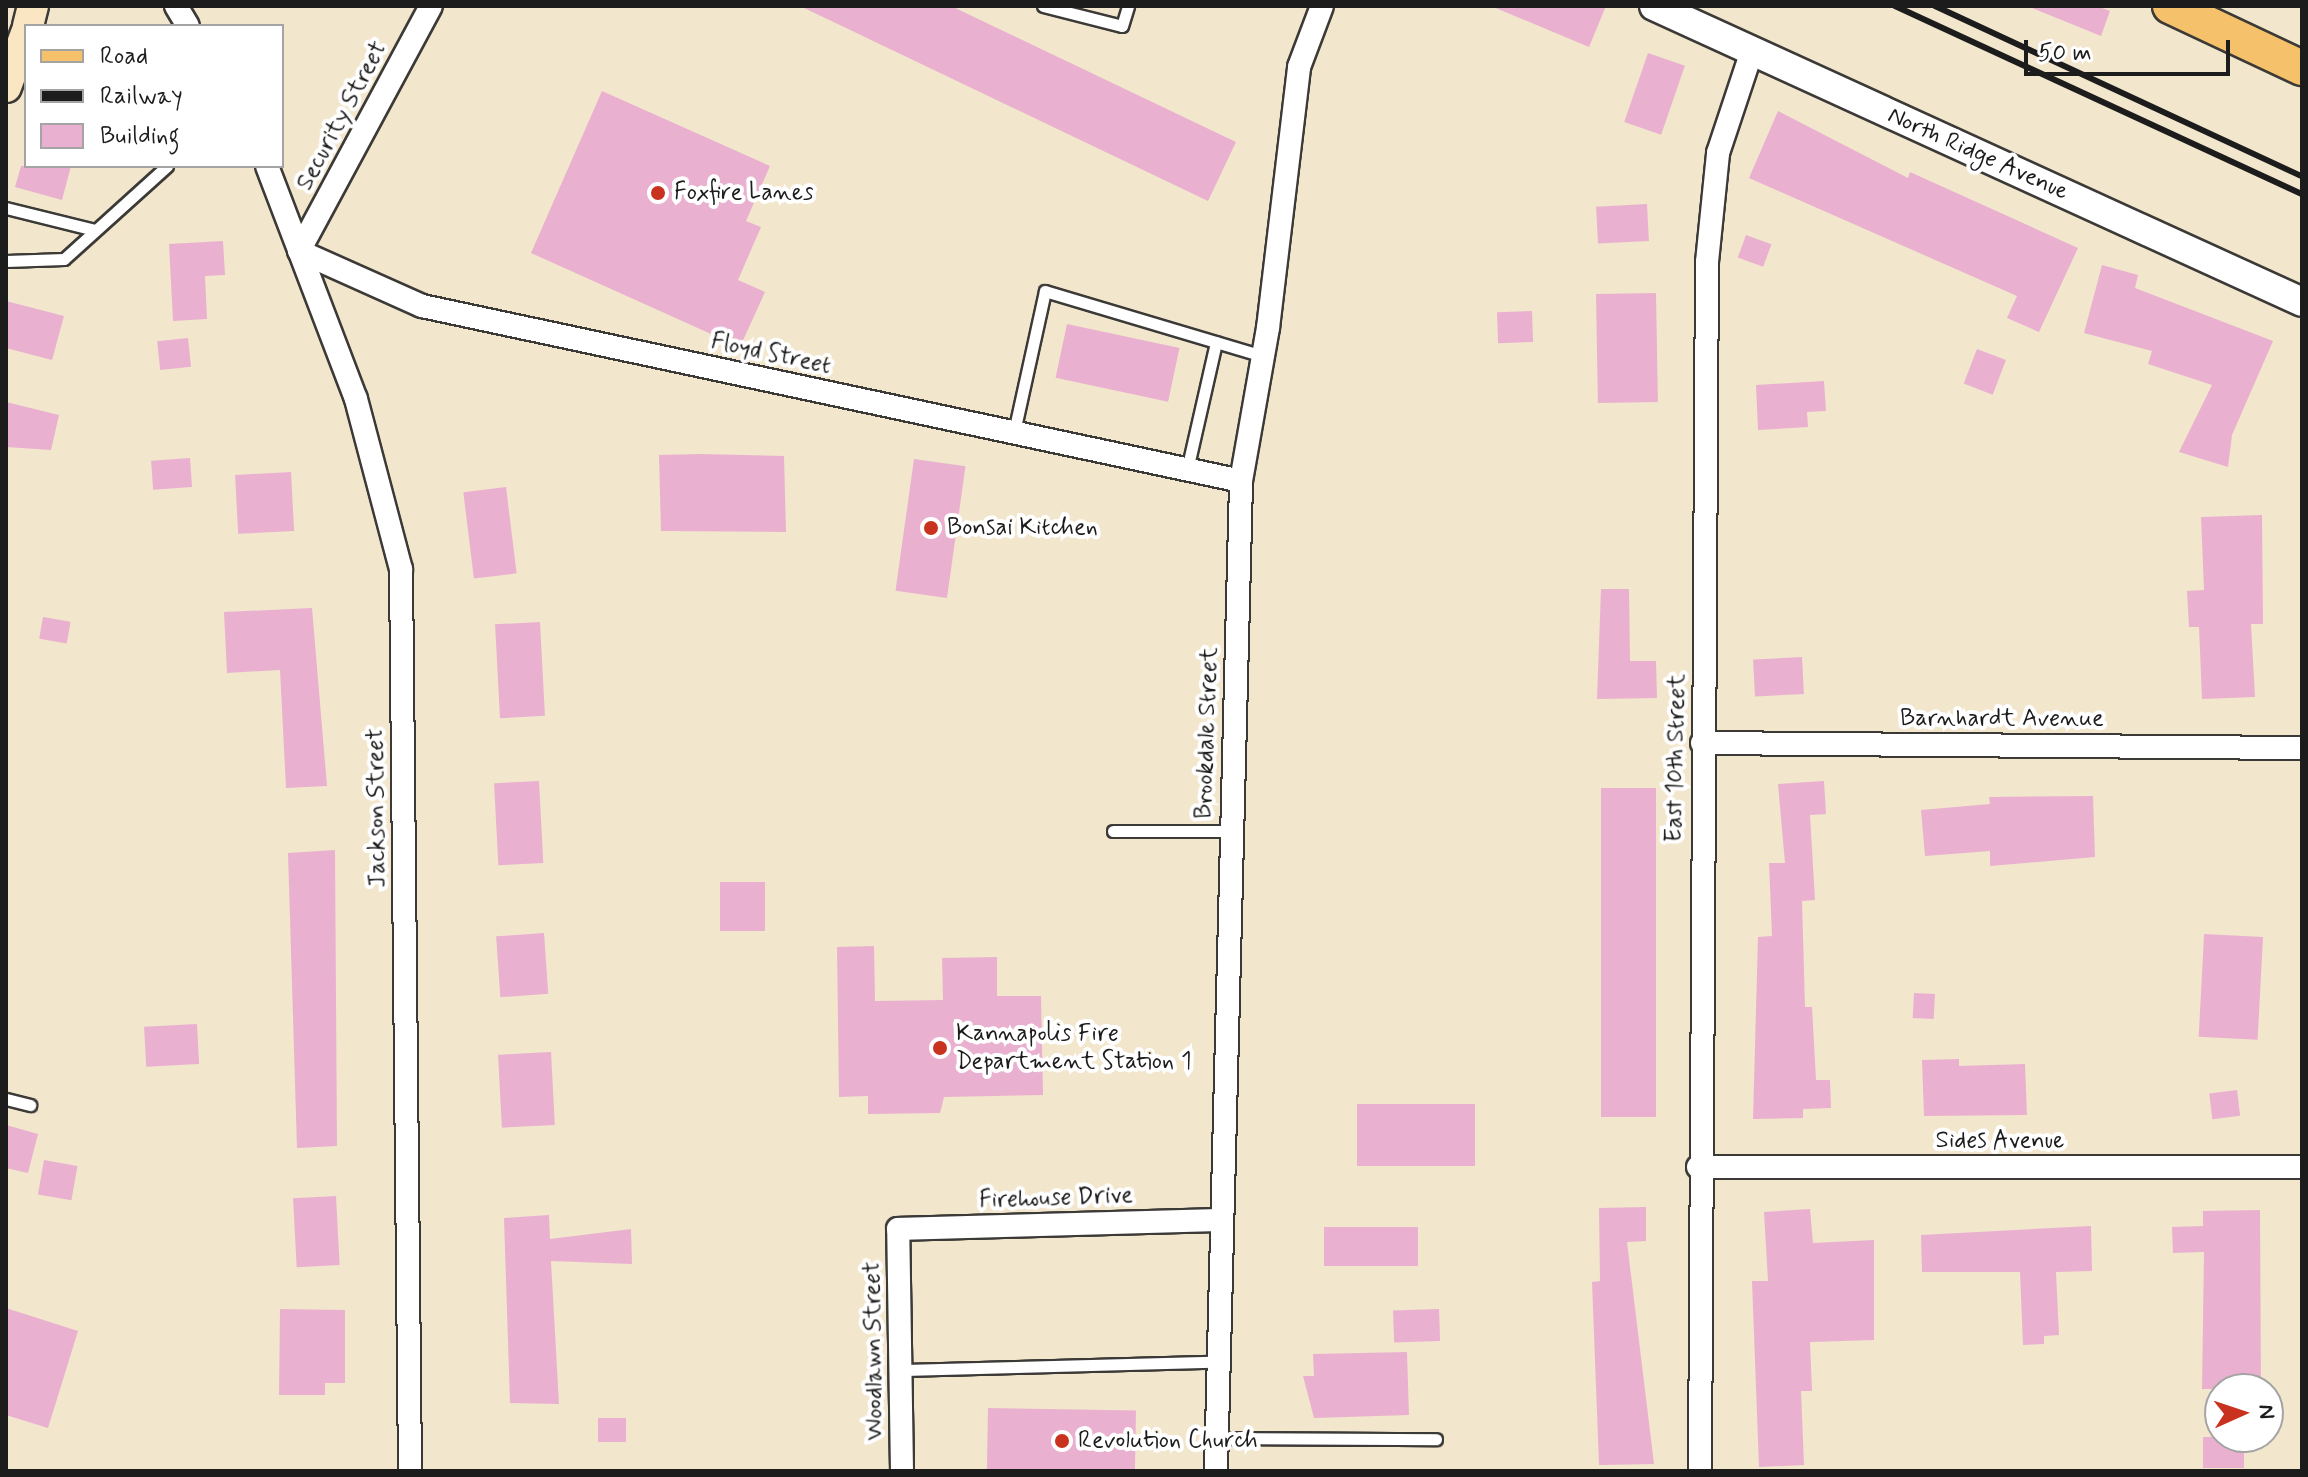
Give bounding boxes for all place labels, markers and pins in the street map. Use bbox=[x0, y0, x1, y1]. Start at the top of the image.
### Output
place label: Foxfire Lanes bbox=[674, 179, 810, 207]
marker: Foxfire Lanes bbox=[649, 184, 667, 202]
place label: Bonsai Kitchen bbox=[947, 514, 1098, 542]
marker: Bonsai Kitchen bbox=[922, 519, 940, 537]
place label: Kannapolis Fire Department Station 1 bbox=[956, 1020, 1190, 1076]
marker: Kannapolis Fire Department Station 1 bbox=[931, 1039, 949, 1057]
place label: Revolution Church bbox=[1078, 1427, 1263, 1455]
marker: Revolution Church bbox=[1053, 1432, 1071, 1450]

